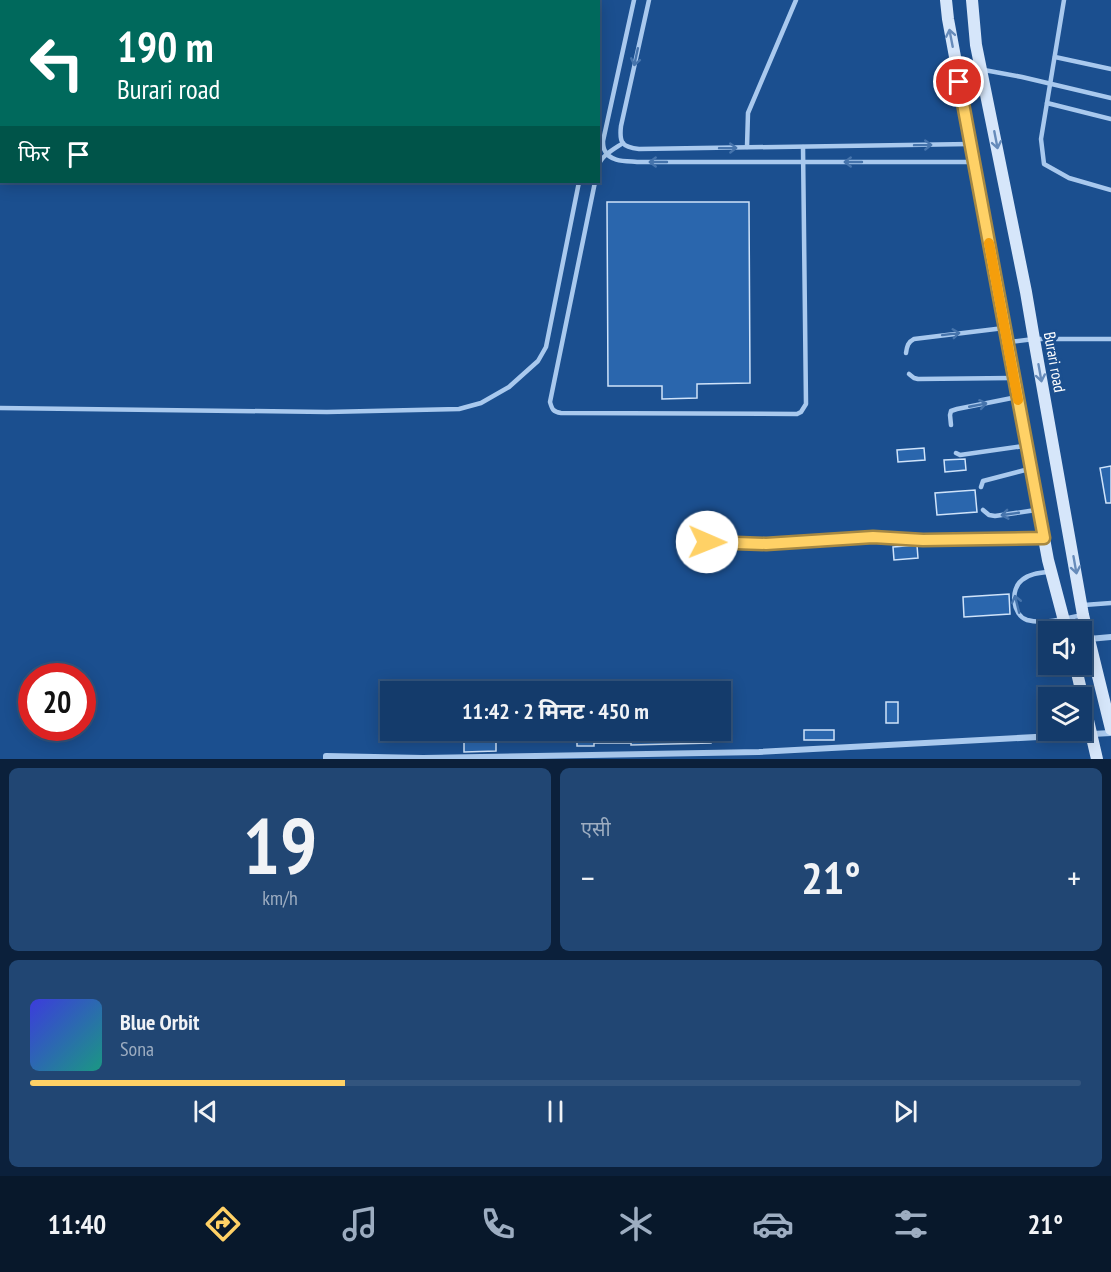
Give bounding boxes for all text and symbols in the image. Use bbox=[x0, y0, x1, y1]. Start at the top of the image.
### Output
text: 190 m bbox=[117, 19, 214, 74]
icon: left bbox=[18, 24, 96, 102]
one-way arrow bbox=[945, 29, 956, 49]
one-way arrow bbox=[630, 47, 641, 66]
pin bbox=[933, 56, 984, 107]
icon: arrive bbox=[942, 65, 975, 98]
text: Burari road bbox=[117, 72, 220, 106]
one-way arrow bbox=[991, 130, 1002, 150]
icon: arrive bbox=[62, 138, 95, 171]
text: फिर bbox=[18, 139, 50, 167]
one-way arrow bbox=[912, 139, 932, 151]
one-way arrow bbox=[717, 142, 737, 154]
one-way arrow bbox=[648, 156, 668, 168]
one-way arrow bbox=[843, 156, 863, 168]
one-way arrow bbox=[940, 329, 960, 340]
street label: Burari road bbox=[1040, 330, 1070, 394]
one-way arrow bbox=[1035, 363, 1046, 382]
one-way arrow bbox=[967, 399, 987, 410]
one-way arrow bbox=[1001, 508, 1020, 519]
position arrow bbox=[675, 510, 739, 574]
one-way arrow bbox=[1069, 555, 1080, 574]
one-way arrow bbox=[1010, 595, 1022, 614]
map controls bbox=[1038, 621, 1092, 741]
button: sound bbox=[1038, 621, 1092, 675]
speed limit sign: 20 bbox=[18, 663, 96, 741]
button: layers bbox=[1038, 687, 1092, 741]
text: 11:42 · 2 मिनट · 450 m bbox=[462, 697, 649, 725]
text: 19 bbox=[243, 795, 317, 896]
text: एसी bbox=[581, 816, 611, 842]
text: 21° bbox=[801, 848, 861, 906]
text: − bbox=[581, 856, 595, 899]
text: + bbox=[1067, 856, 1081, 899]
text: km/h bbox=[262, 885, 298, 911]
text: Blue Orbit bbox=[120, 1008, 199, 1036]
text: Sona bbox=[120, 1036, 154, 1062]
icon: previous bbox=[189, 1095, 222, 1128]
icon: pause bbox=[539, 1095, 572, 1128]
icon: next bbox=[889, 1095, 922, 1128]
icon: directions bbox=[202, 1203, 244, 1245]
icon: music bbox=[339, 1203, 381, 1245]
icon: phone bbox=[477, 1203, 519, 1245]
icon: climate bbox=[615, 1203, 657, 1245]
icon: car bbox=[752, 1203, 794, 1245]
icon: filters bbox=[890, 1203, 932, 1245]
text: 11:40 bbox=[48, 1207, 106, 1241]
text: 21° bbox=[1027, 1207, 1063, 1241]

